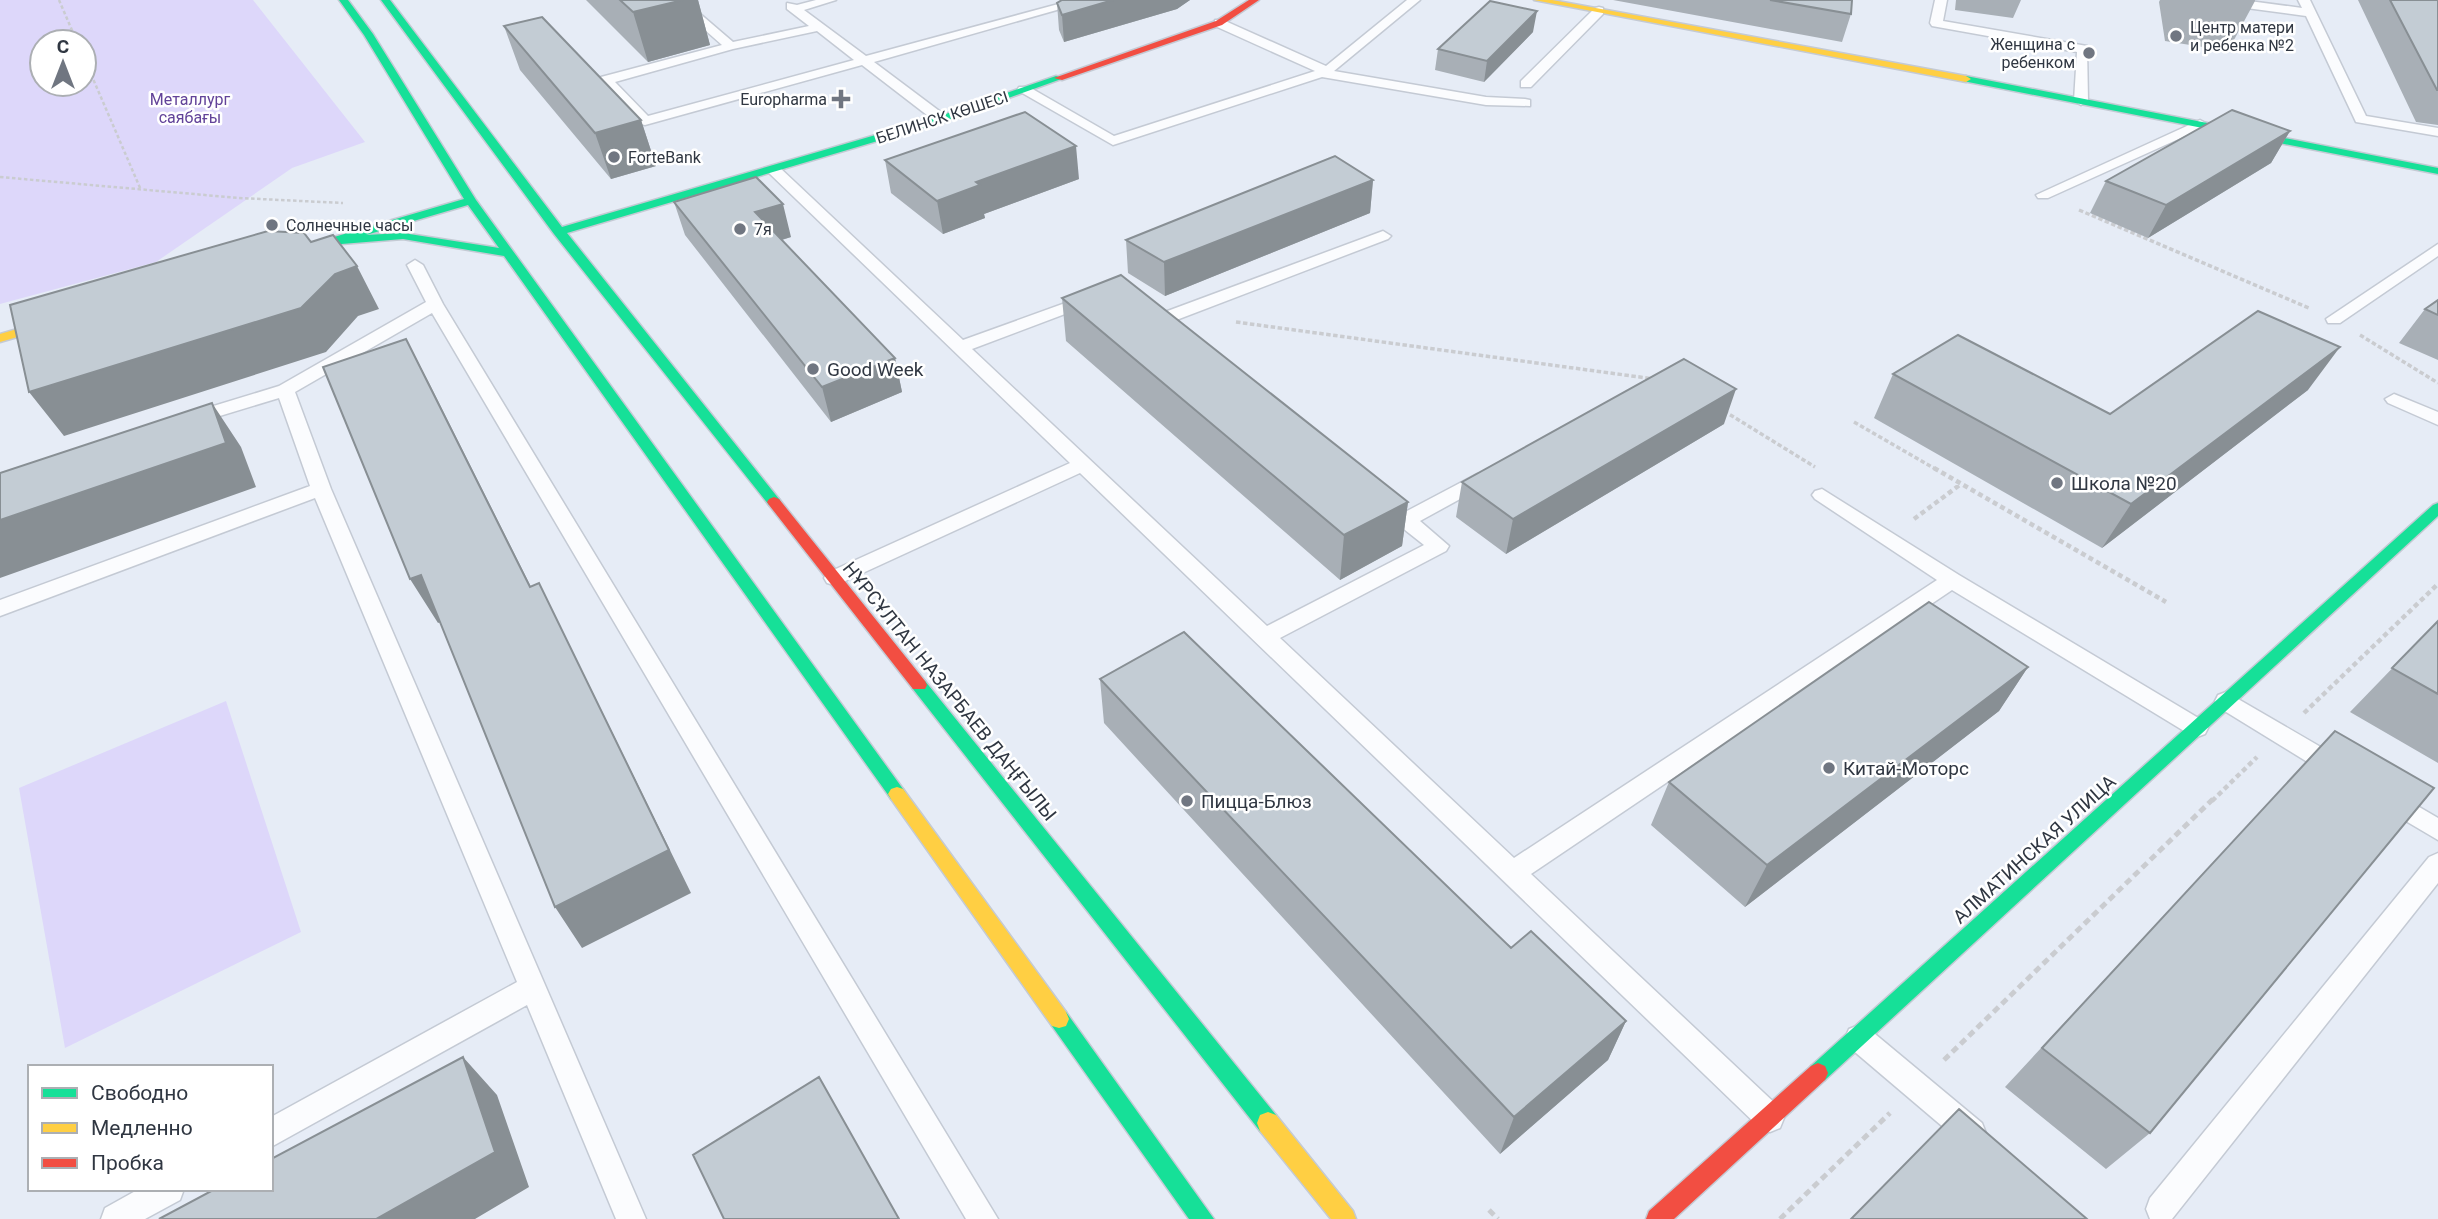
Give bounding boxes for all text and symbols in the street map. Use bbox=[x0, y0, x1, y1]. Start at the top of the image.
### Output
place label: Центр матери и ребенка №2 bbox=[2190, 18, 2294, 55]
north arrow bbox=[28, 28, 98, 98]
marker: Центр матери и ребенка №2 bbox=[2168, 28, 2184, 44]
text: С bbox=[57, 35, 69, 58]
place label: Женщина с ребенком bbox=[1990, 35, 2075, 72]
marker: Женщина с ребенком bbox=[2081, 45, 2097, 61]
street label: БЕЛИНСК КӨШЕСІ bbox=[874, 87, 1011, 148]
park label: Металлург саябағы bbox=[150, 90, 230, 127]
place label: Europharma bbox=[740, 90, 827, 109]
marker: Europharma bbox=[833, 91, 849, 107]
place label: ForteBank bbox=[628, 148, 702, 167]
marker: ForteBank bbox=[606, 149, 622, 165]
place label: Солнечные часы bbox=[286, 216, 413, 235]
marker: Солнечные часы bbox=[264, 217, 280, 233]
place label: 7я bbox=[754, 220, 772, 239]
marker: 7я bbox=[732, 221, 748, 237]
place label: Good Week bbox=[827, 358, 924, 381]
marker: Good Week bbox=[805, 361, 821, 377]
place label: Школа №20 bbox=[2071, 472, 2177, 495]
marker: Школа №20 bbox=[2049, 475, 2065, 491]
street label: НҰРСҰЛТАН НАЗАРБАЕВ ДАҢҒЫЛЫ bbox=[838, 557, 1061, 825]
place label: Китай-Моторс bbox=[1843, 757, 1969, 780]
marker: Китай-Моторс bbox=[1821, 760, 1837, 776]
street label: АЛМАТИНСКАЯ УЛИЦА bbox=[1948, 770, 2121, 929]
place label: Пицца-Блюз bbox=[1201, 790, 1312, 813]
marker: Пицца-Блюз bbox=[1179, 793, 1195, 809]
legend bbox=[28, 1065, 273, 1191]
text: Свободно bbox=[91, 1081, 188, 1105]
text: Медленно bbox=[91, 1116, 193, 1140]
text: Пробка bbox=[91, 1151, 164, 1175]

